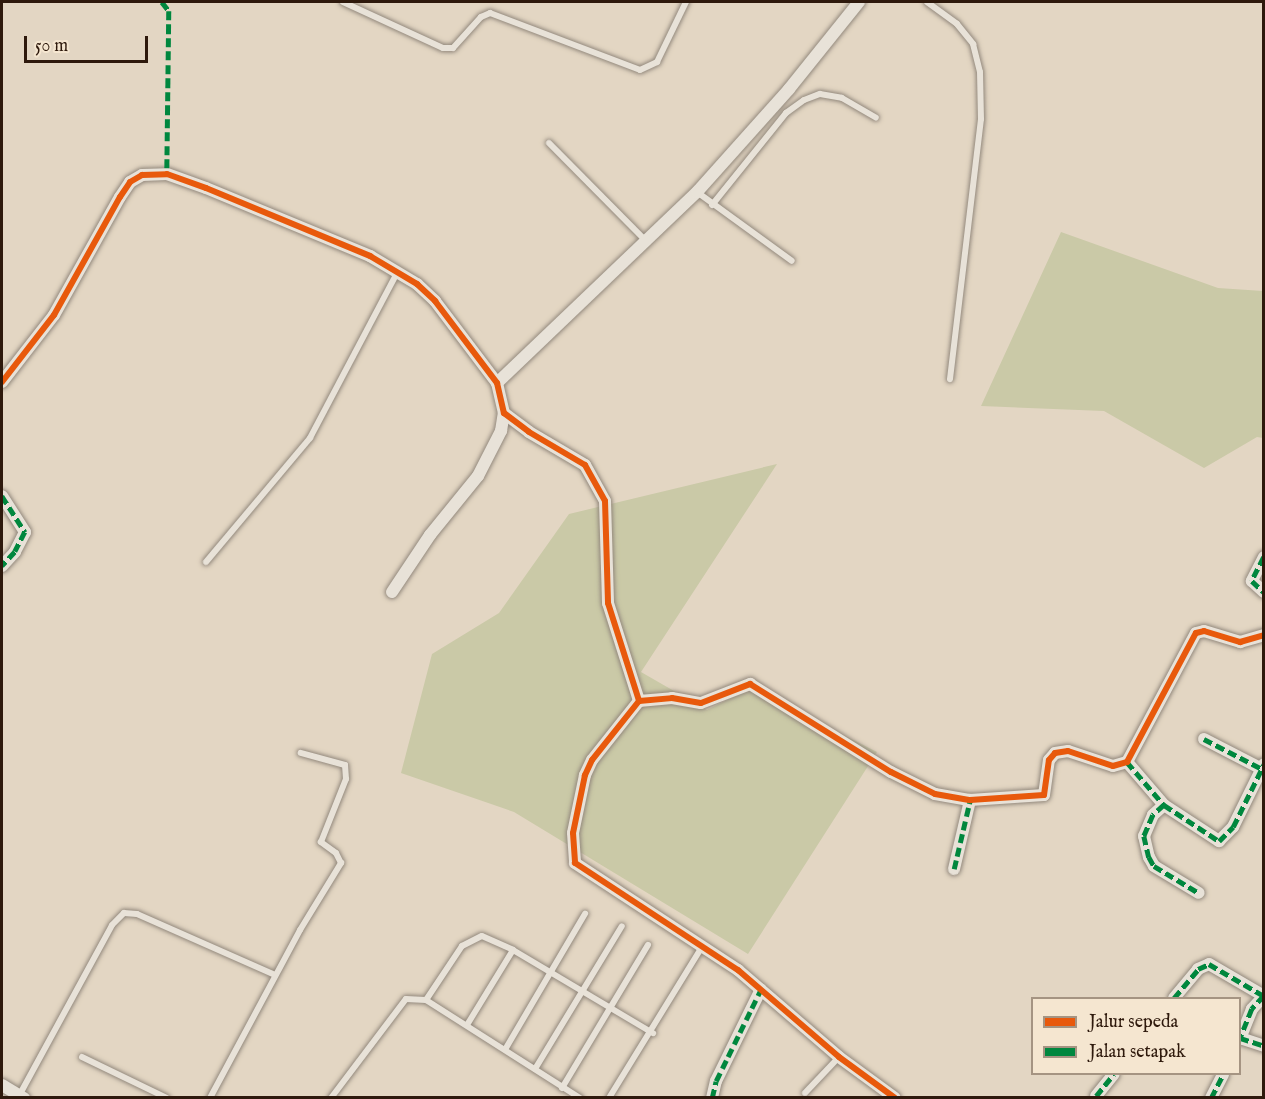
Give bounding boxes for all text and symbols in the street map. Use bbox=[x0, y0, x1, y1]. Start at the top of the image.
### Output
scale bar bbox=[27, 24, 152, 62]
text: 50 m bbox=[35, 35, 68, 58]
legend bbox=[1031, 997, 1241, 1075]
text: Jalur sepeda bbox=[1089, 1011, 1178, 1034]
text: Jalan setapak bbox=[1089, 1041, 1186, 1064]

